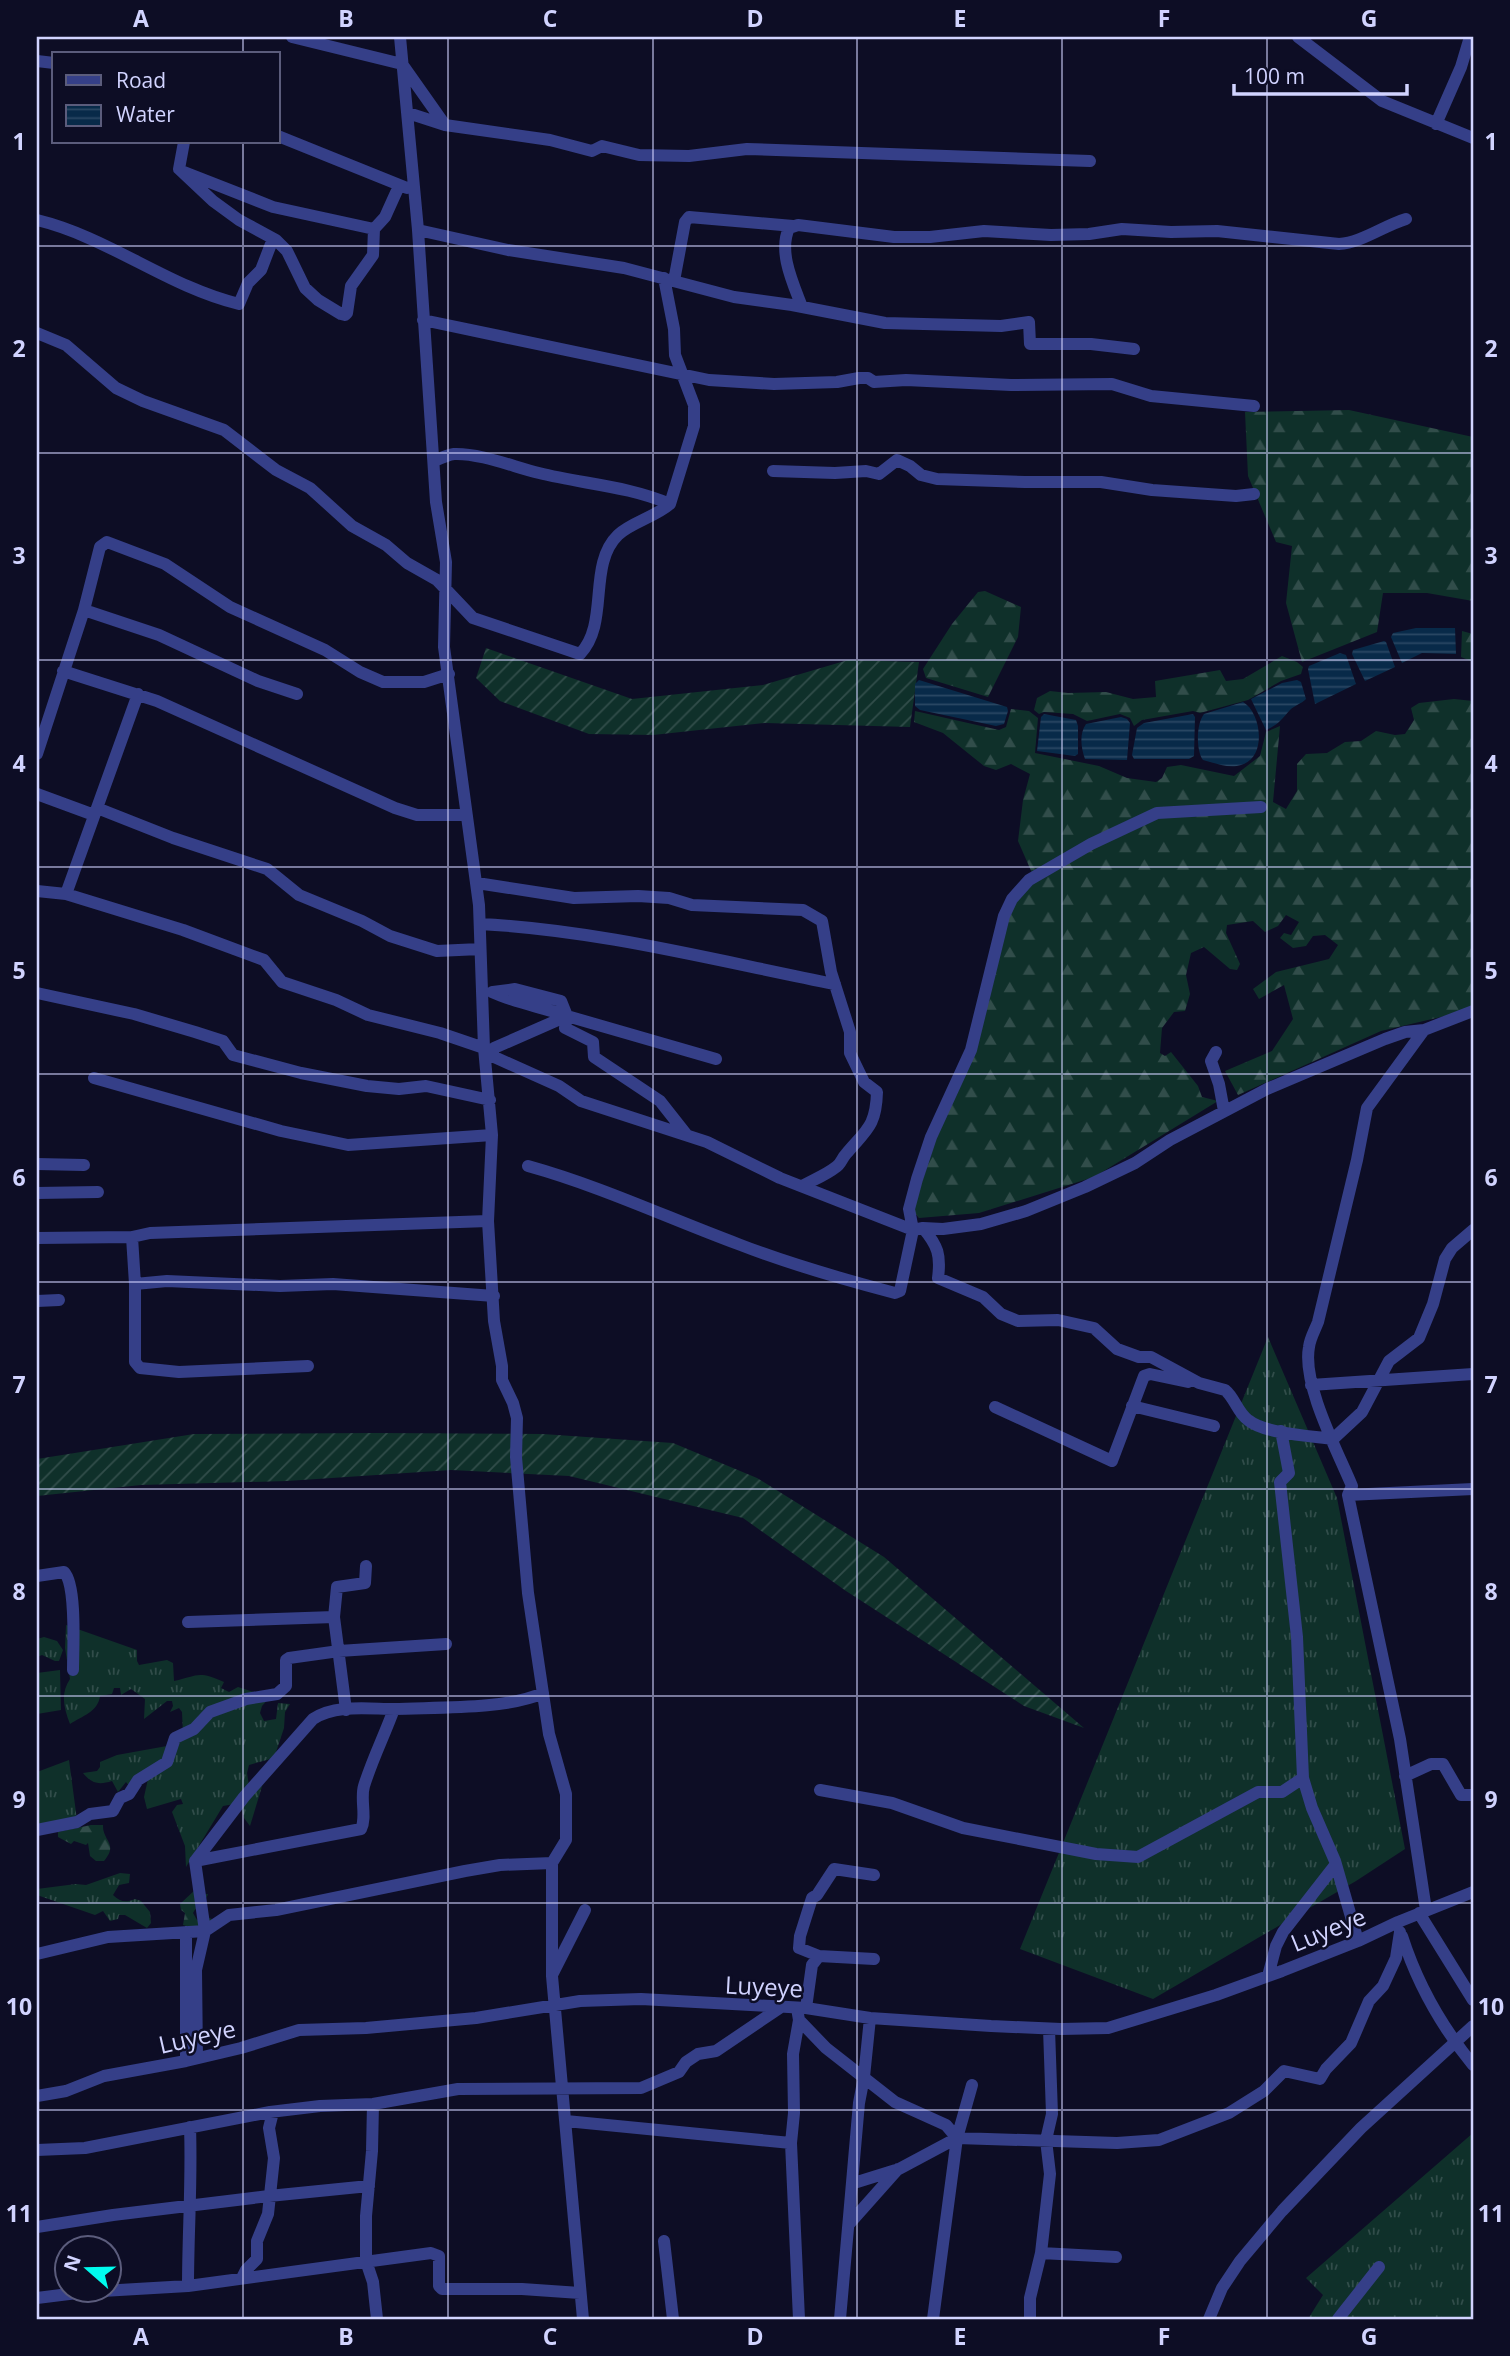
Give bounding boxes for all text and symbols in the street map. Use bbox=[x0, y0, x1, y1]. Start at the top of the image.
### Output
text: A bbox=[133, 2, 149, 34]
text: B bbox=[338, 2, 354, 34]
text: C bbox=[543, 2, 557, 34]
text: D bbox=[746, 2, 764, 34]
text: E bbox=[954, 2, 966, 34]
text: F bbox=[1158, 2, 1170, 34]
text: G bbox=[1361, 2, 1377, 34]
legend bbox=[52, 52, 280, 144]
scale bar bbox=[1234, 52, 1407, 96]
text: 100 m bbox=[1244, 62, 1305, 90]
text: Road bbox=[116, 66, 166, 94]
text: Water bbox=[116, 100, 175, 128]
text: 1 bbox=[12, 125, 26, 157]
text: 1 bbox=[1484, 125, 1498, 157]
text: 2 bbox=[12, 332, 26, 364]
text: 2 bbox=[1484, 332, 1498, 364]
text: 3 bbox=[12, 539, 26, 571]
text: 3 bbox=[1484, 539, 1498, 571]
text: 4 bbox=[12, 747, 26, 779]
text: 4 bbox=[1484, 747, 1498, 779]
text: 5 bbox=[12, 954, 26, 986]
text: 5 bbox=[1484, 954, 1498, 986]
text: 6 bbox=[12, 1161, 26, 1193]
text: 6 bbox=[1484, 1161, 1498, 1193]
text: 7 bbox=[12, 1368, 26, 1400]
text: 7 bbox=[1484, 1368, 1498, 1400]
text: 8 bbox=[12, 1575, 26, 1607]
text: 8 bbox=[1484, 1575, 1498, 1607]
text: 9 bbox=[12, 1783, 26, 1815]
text: 9 bbox=[1484, 1783, 1498, 1815]
street label: Luyeye bbox=[1286, 1899, 1370, 1959]
street label: Luyeye bbox=[724, 1967, 804, 2005]
text: 10 bbox=[6, 1990, 32, 2022]
text: 10 bbox=[1478, 1990, 1504, 2022]
street label: Luyeye bbox=[155, 2011, 239, 2061]
text: 11 bbox=[6, 2197, 32, 2229]
text: 11 bbox=[1478, 2197, 1504, 2229]
north arrow bbox=[52, 2234, 122, 2304]
text: N bbox=[57, 2251, 87, 2275]
text: A bbox=[133, 2320, 149, 2352]
text: B bbox=[338, 2320, 354, 2352]
text: C bbox=[543, 2320, 557, 2352]
text: D bbox=[746, 2320, 764, 2352]
text: E bbox=[954, 2320, 966, 2352]
text: F bbox=[1158, 2320, 1170, 2352]
text: G bbox=[1361, 2320, 1377, 2352]

